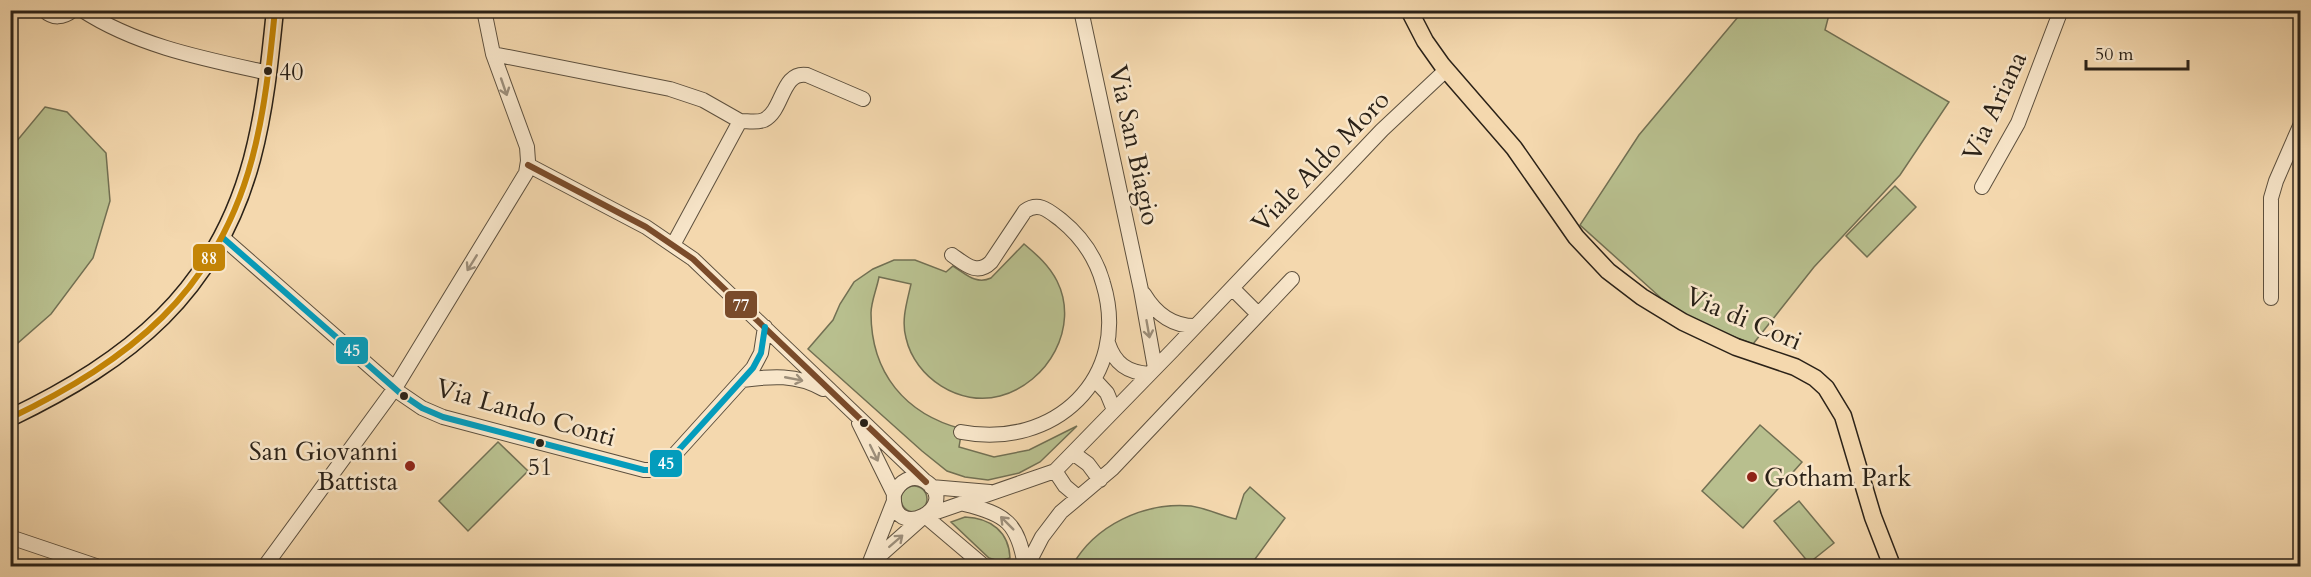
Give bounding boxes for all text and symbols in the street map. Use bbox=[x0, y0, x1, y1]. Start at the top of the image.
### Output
scale bar bbox=[2086, 33, 2188, 71]
text: 50 m bbox=[2095, 42, 2134, 67]
street label: Via Ariana bbox=[1954, 46, 2035, 167]
place label: 40 bbox=[279, 56, 304, 89]
street label: Via San Biagio bbox=[1100, 62, 1169, 228]
marker: 40 bbox=[262, 65, 274, 77]
one-way arrow bbox=[499, 77, 510, 96]
street label: Viale Aldo Moro bbox=[1243, 83, 1397, 240]
line badge: 88 bbox=[192, 243, 226, 272]
text: 88 bbox=[201, 248, 217, 270]
one-way arrow bbox=[466, 254, 478, 271]
street label: Via di Cori bbox=[1680, 278, 1807, 359]
line badge: 77 bbox=[724, 290, 758, 319]
text: 77 bbox=[733, 295, 749, 317]
one-way arrow bbox=[1143, 318, 1154, 338]
line badge: 45 bbox=[335, 336, 369, 365]
text: 45 bbox=[344, 340, 360, 362]
street label: Via Lando Conti bbox=[432, 370, 620, 455]
one-way arrow bbox=[783, 374, 803, 385]
unlabelled marker bbox=[398, 390, 410, 402]
unlabelled marker bbox=[858, 417, 870, 429]
place label: San Giovanni Battista bbox=[249, 434, 398, 499]
marker: 51 bbox=[534, 437, 546, 449]
one-way arrow bbox=[869, 444, 881, 462]
line badge: 45 bbox=[649, 449, 683, 478]
place label: 51 bbox=[528, 451, 552, 484]
text: 45 bbox=[658, 453, 674, 475]
marker: San Giovanni Battista bbox=[403, 459, 417, 473]
place label: Gotham Park bbox=[1764, 460, 1911, 495]
marker: Gotham Park bbox=[1745, 470, 1759, 484]
one-way arrow bbox=[1000, 515, 1015, 530]
one-way arrow bbox=[888, 534, 903, 548]

